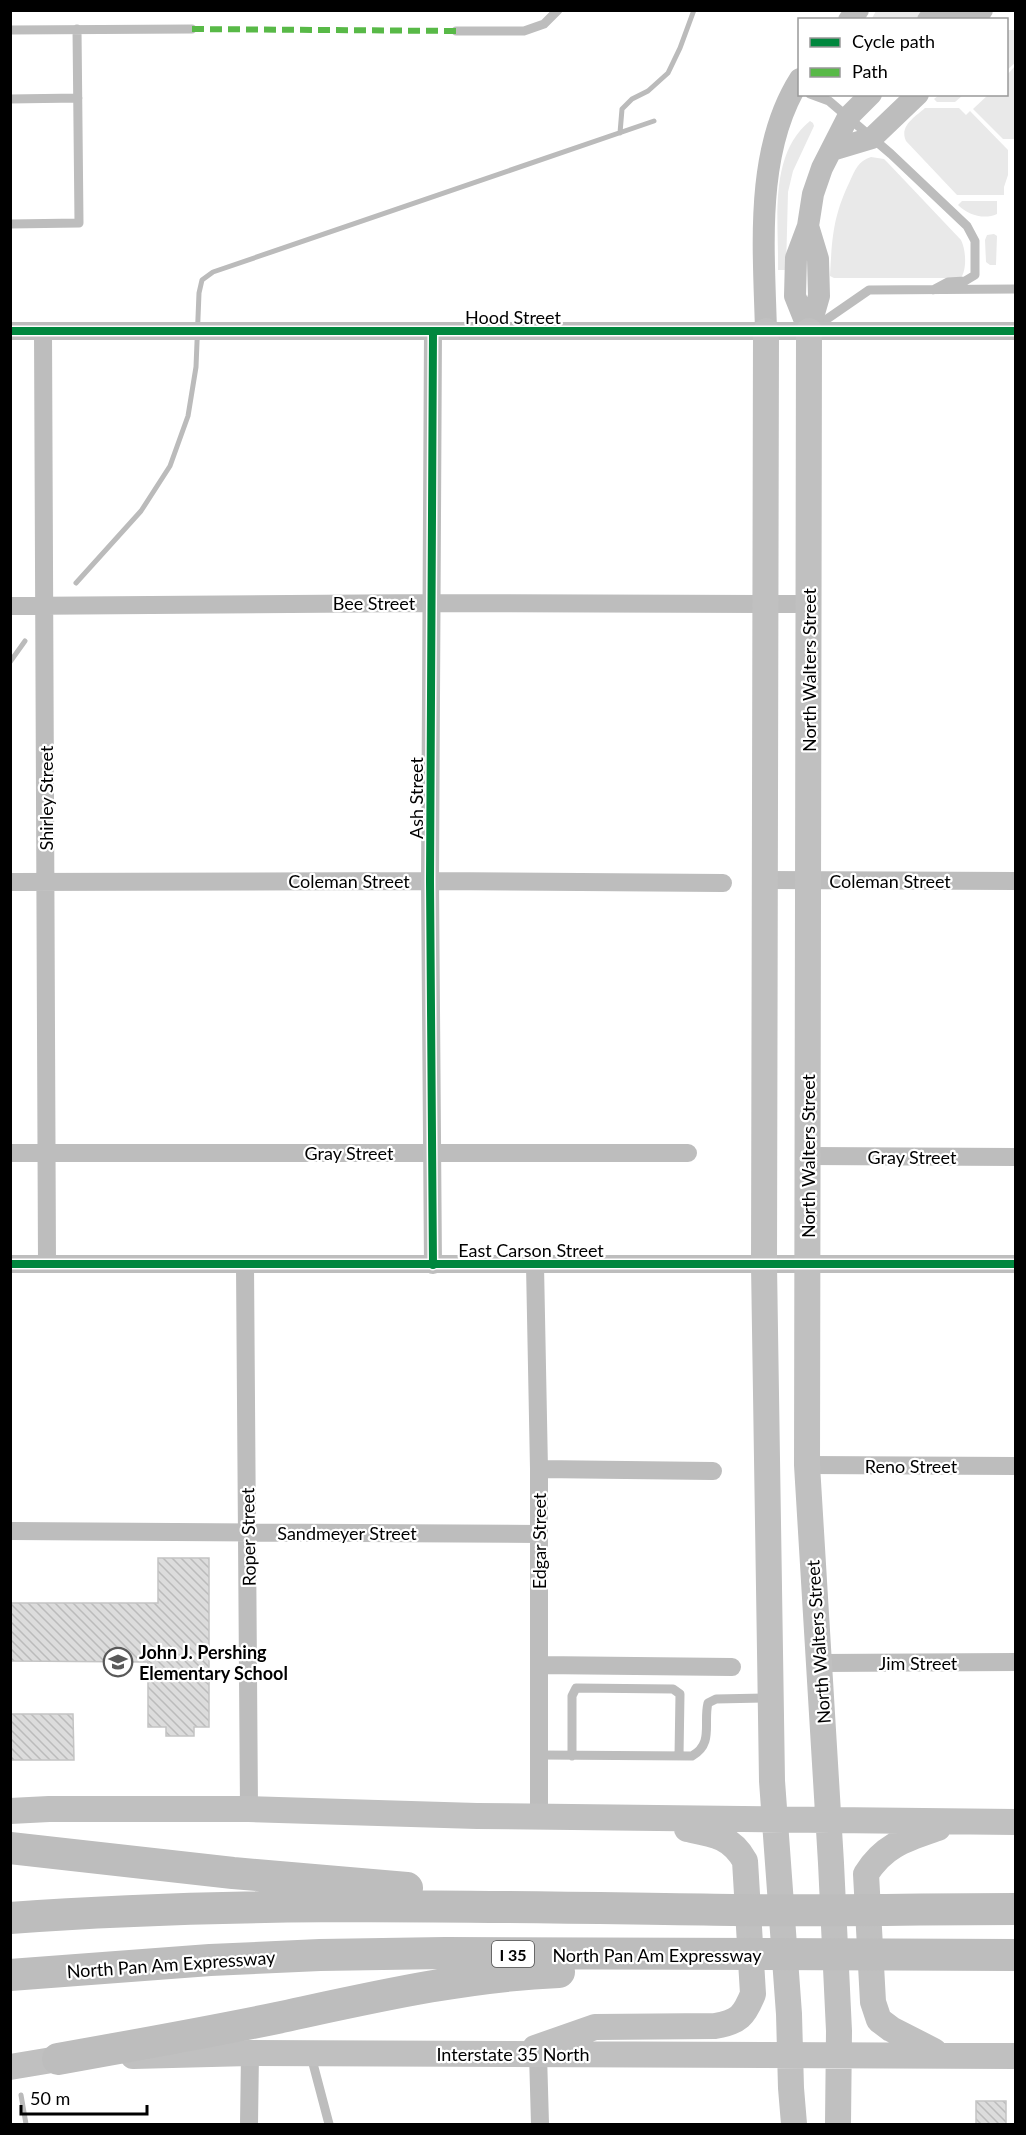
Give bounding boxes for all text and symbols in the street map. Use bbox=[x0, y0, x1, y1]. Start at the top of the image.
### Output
legend bbox=[798, 18, 1008, 96]
text: Cycle path bbox=[852, 30, 935, 52]
text: Path bbox=[852, 60, 888, 82]
street label: Hood Street bbox=[465, 306, 562, 328]
street label: North Walters Street bbox=[798, 587, 820, 752]
street label: Bee Street bbox=[333, 592, 416, 614]
street label: Shirley Street bbox=[35, 745, 57, 850]
street label: Ash Street bbox=[405, 756, 427, 839]
street label: Coleman Street bbox=[288, 870, 410, 892]
street label: Coleman Street bbox=[829, 870, 951, 892]
street label: North Walters Street bbox=[797, 1073, 819, 1238]
street label: Gray Street bbox=[305, 1142, 394, 1164]
street label: Gray Street bbox=[868, 1146, 957, 1168]
street label: East Carson Street bbox=[458, 1239, 604, 1261]
street label: Reno Street bbox=[865, 1455, 958, 1477]
street label: Roper Street bbox=[236, 1487, 260, 1587]
street label: Edgar Street bbox=[528, 1492, 550, 1589]
street label: Sandmeyer Street bbox=[277, 1522, 417, 1544]
street label: North Walters Street bbox=[801, 1559, 835, 1725]
place label: John J. Pershing Elementary School bbox=[139, 1641, 288, 1684]
school or university icon: John J. Pershing Elementary School bbox=[102, 1646, 134, 1678]
street label: Jim Street bbox=[879, 1652, 958, 1674]
road number: I 35 bbox=[492, 1941, 534, 1967]
street label: North Pan Am Expressway bbox=[552, 1944, 762, 1966]
street label: North Pan Am Expressway bbox=[66, 1946, 277, 1982]
street label: Interstate 35 North bbox=[436, 2043, 590, 2065]
scale bar bbox=[21, 2078, 147, 2116]
text: 50 m bbox=[30, 2087, 70, 2109]

